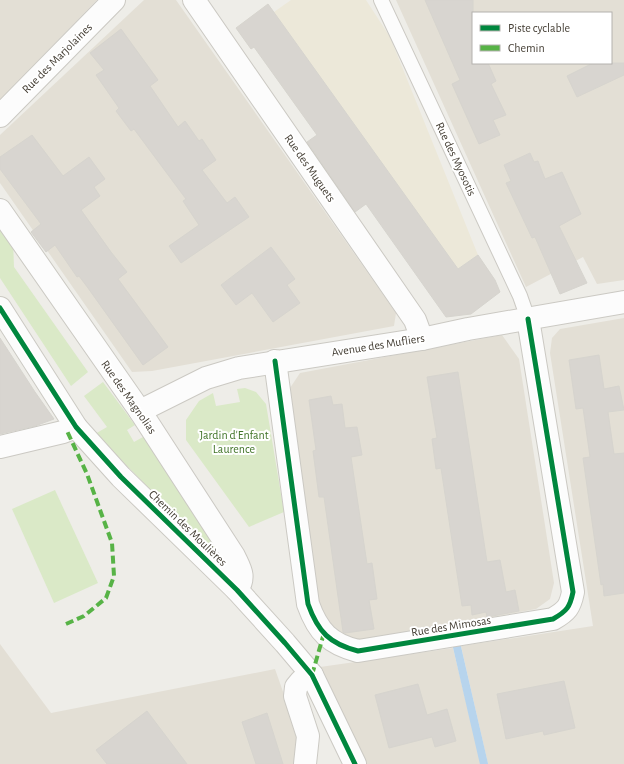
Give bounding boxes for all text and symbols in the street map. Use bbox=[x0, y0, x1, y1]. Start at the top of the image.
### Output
legend bbox=[472, 12, 612, 64]
street label: Rue des Marjolaines bbox=[20, 21, 95, 96]
text: Piste cyclable bbox=[508, 22, 570, 35]
text: Chemin bbox=[508, 42, 545, 54]
street label: Rue des Myosotis bbox=[433, 120, 478, 198]
street label: Rue des Muguets bbox=[282, 132, 338, 204]
street label: Avenue des Mufliers bbox=[331, 332, 425, 358]
street label: Rue des Magnolias bbox=[99, 358, 159, 436]
park label: Jardin d'Enfant Laurence bbox=[200, 429, 269, 455]
street label: Chemin des Moulières bbox=[147, 488, 229, 568]
street label: Rue des Mimosas bbox=[410, 614, 492, 638]

